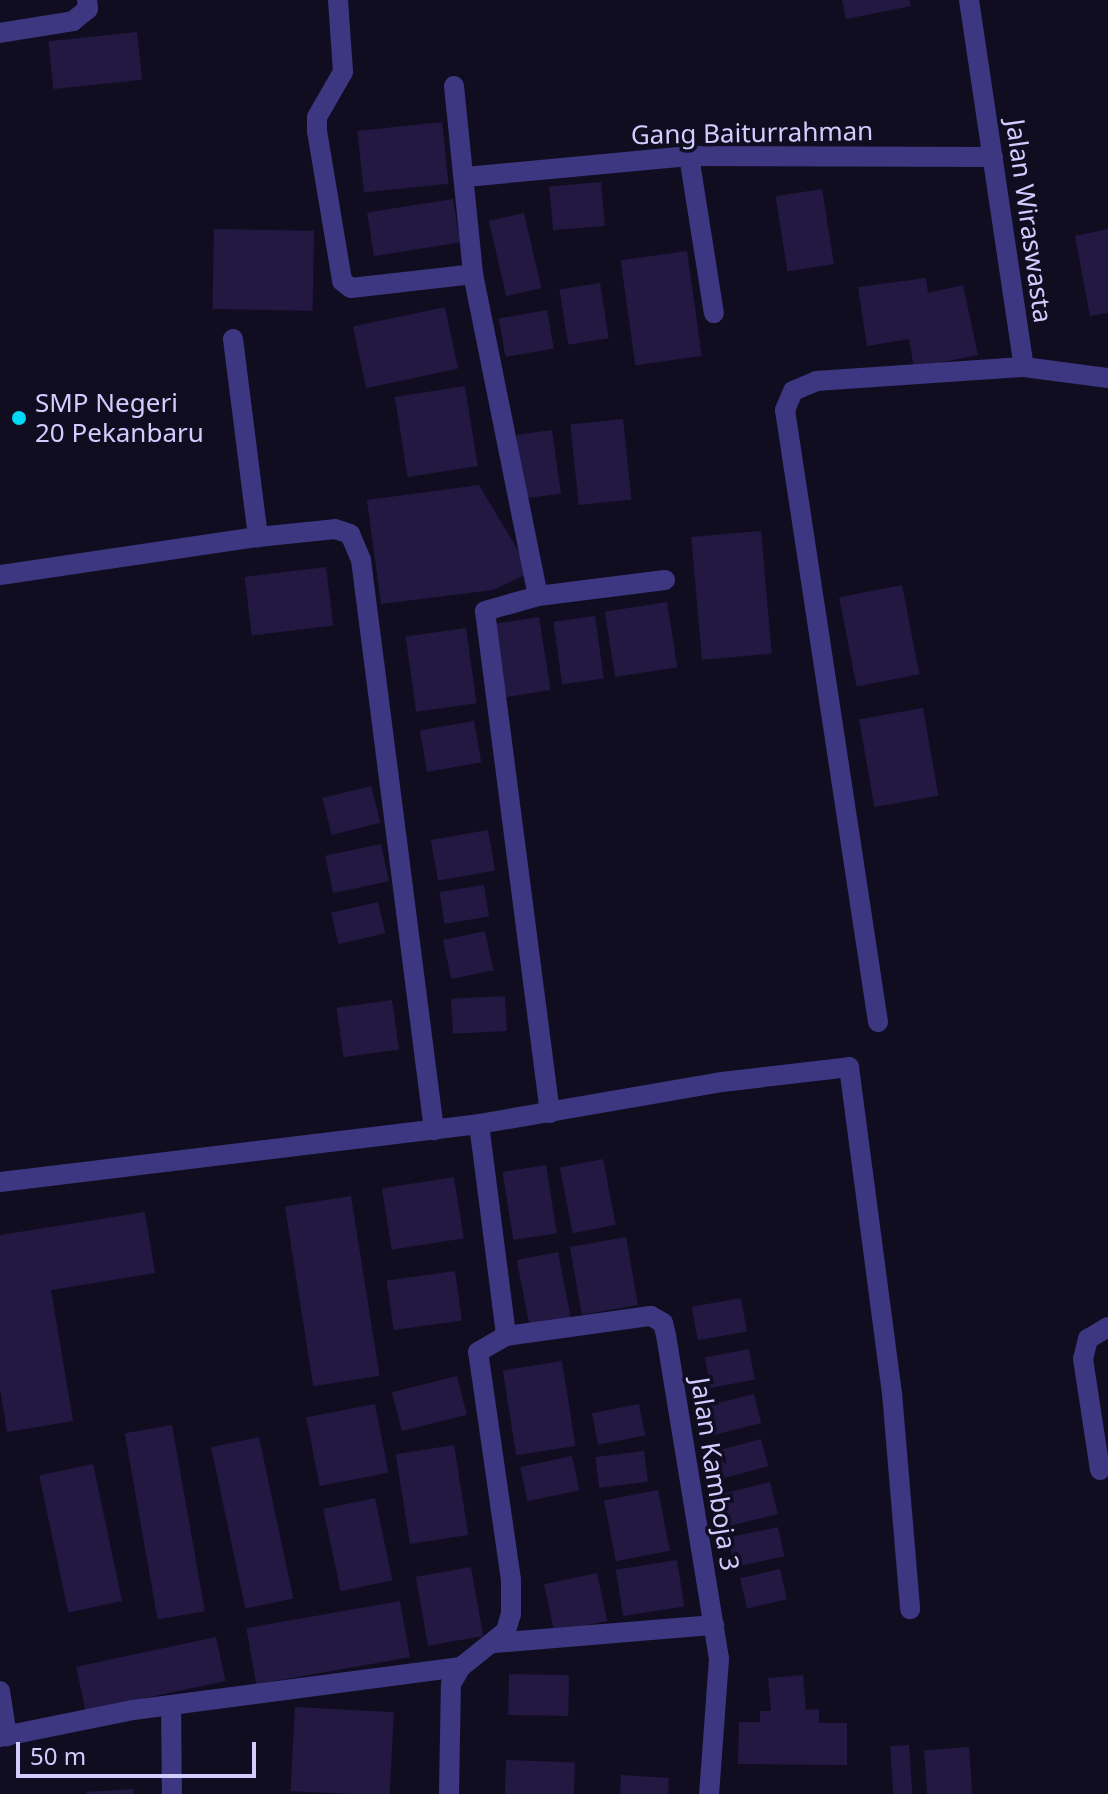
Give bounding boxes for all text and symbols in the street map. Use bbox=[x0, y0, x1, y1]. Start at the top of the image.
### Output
street label: Gang Baiturrahman bbox=[630, 115, 874, 151]
street label: Jalan Wiraswasta bbox=[999, 117, 1059, 325]
place label: SMP Negeri 20 Pekanbaru bbox=[35, 387, 204, 448]
marker: SMP Negeri 20 Pekanbaru bbox=[10, 409, 28, 427]
street label: Jalan Kamboja 3 bbox=[684, 1375, 746, 1573]
scale bar bbox=[20, 1726, 260, 1776]
text: 50 m bbox=[30, 1739, 86, 1772]

